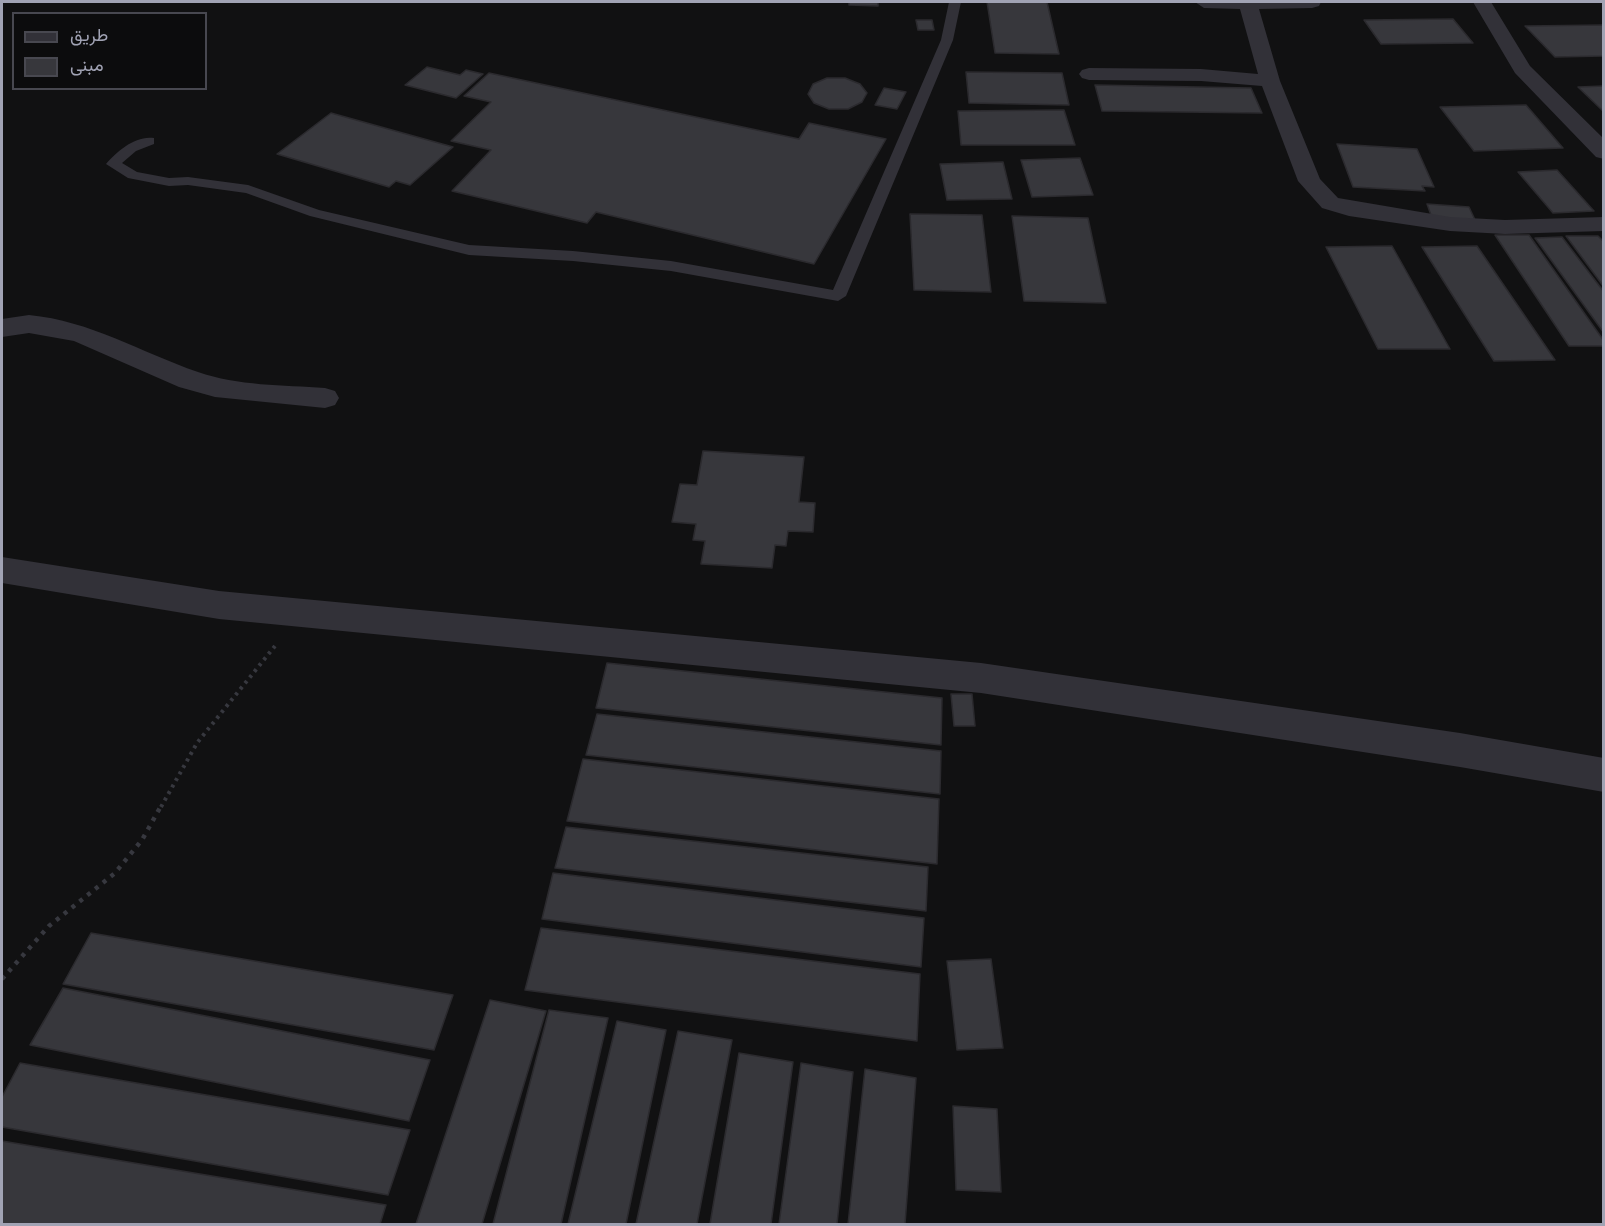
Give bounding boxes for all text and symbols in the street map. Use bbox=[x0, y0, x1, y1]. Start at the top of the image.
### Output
legend bbox=[12, 12, 207, 90]
text: طريق bbox=[70, 24, 108, 46]
text: مبنى bbox=[70, 54, 104, 76]

